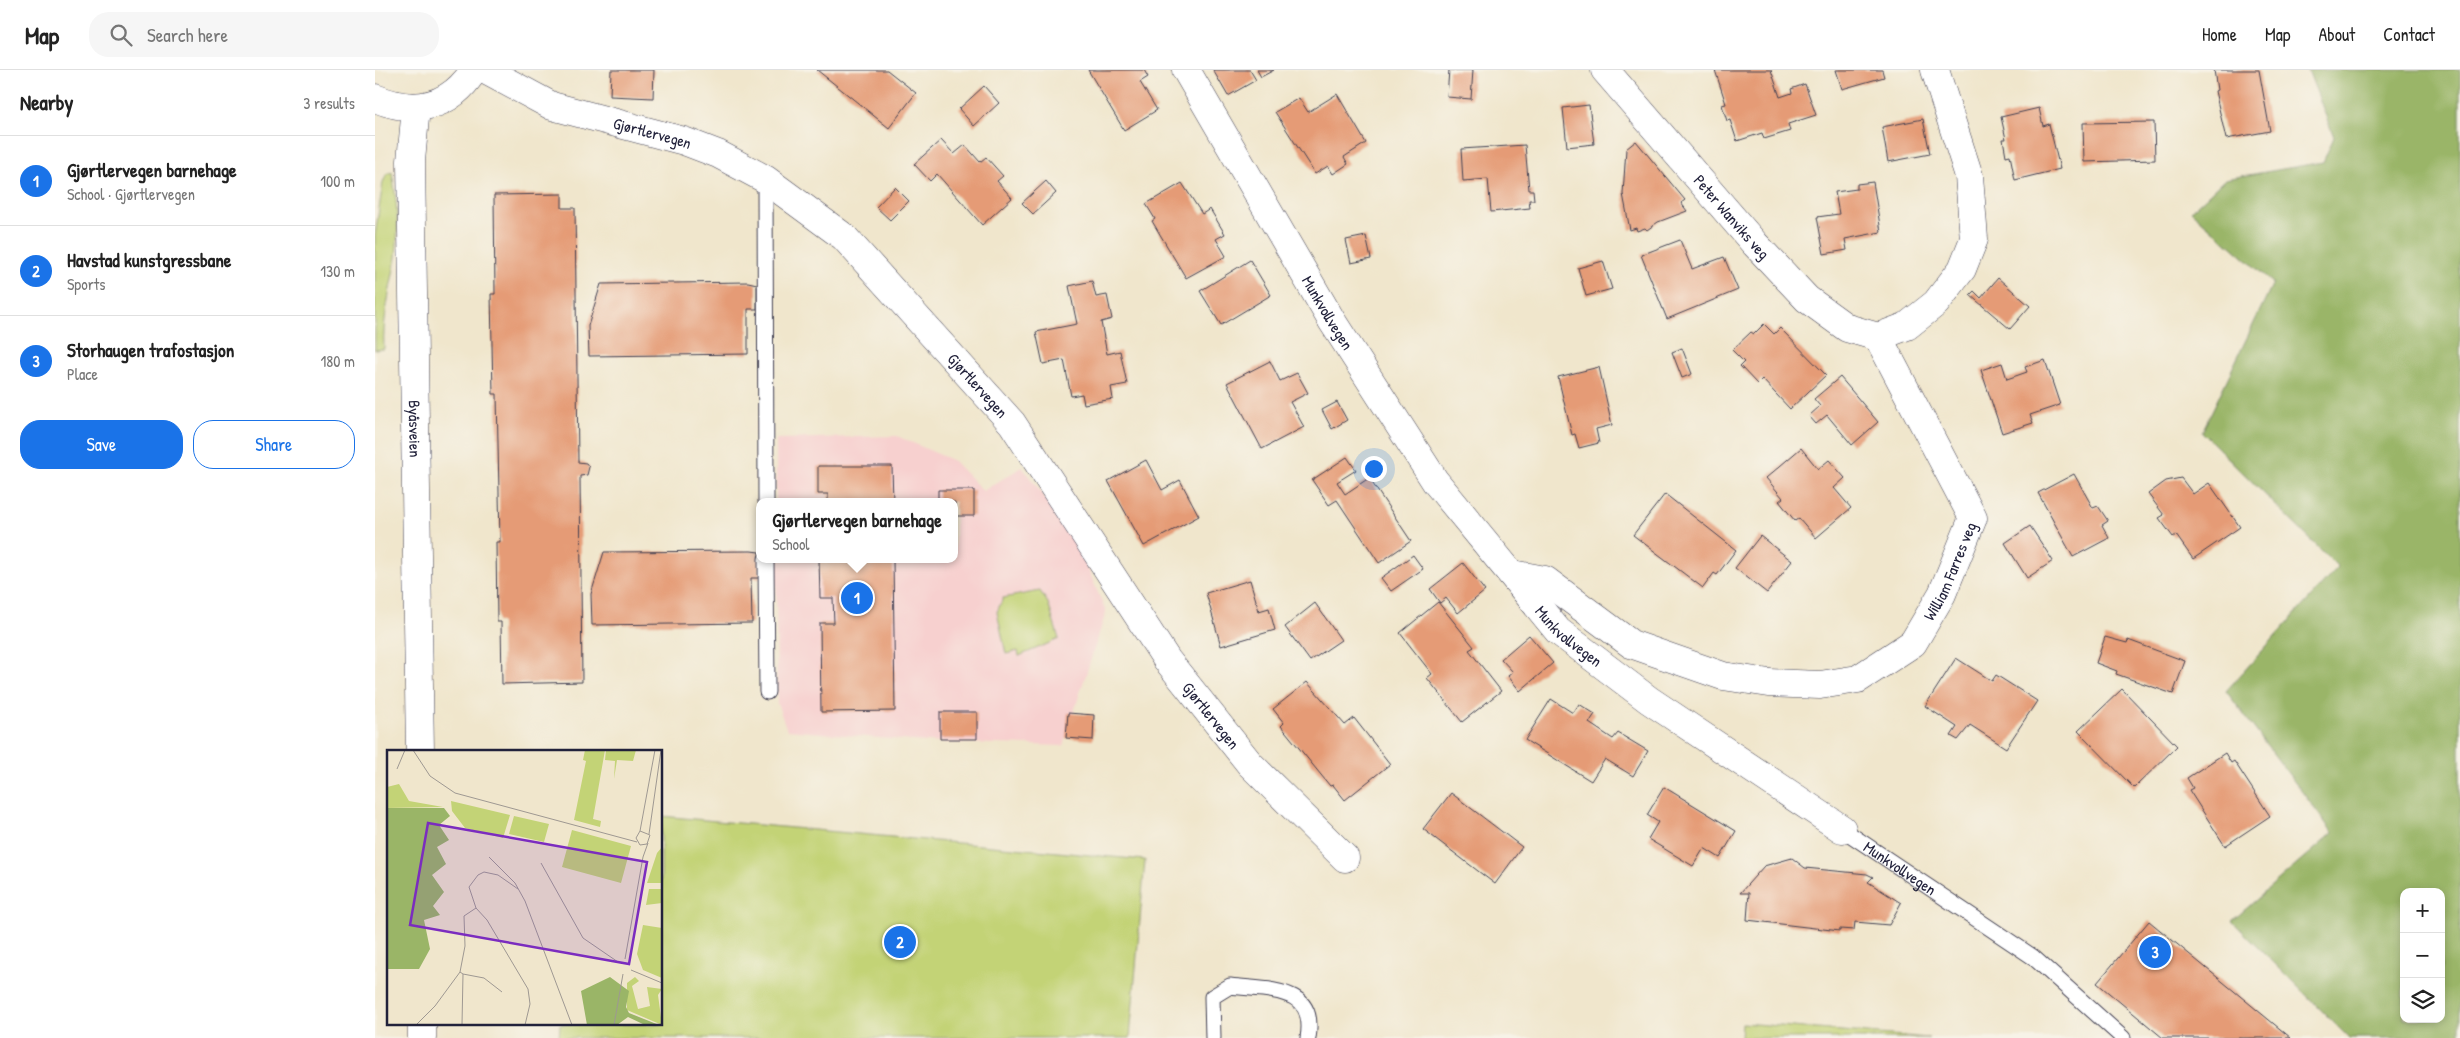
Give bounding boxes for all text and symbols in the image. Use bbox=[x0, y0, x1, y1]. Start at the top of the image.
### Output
search box bbox=[89, 12, 439, 57]
text: Map bbox=[25, 19, 59, 51]
icon: search bbox=[107, 21, 135, 49]
text: Search here bbox=[147, 22, 228, 48]
text: Home bbox=[2202, 22, 2237, 47]
text: Map bbox=[2265, 22, 2290, 47]
text: About bbox=[2318, 22, 2355, 47]
text: Contact bbox=[2383, 22, 2435, 47]
text: Nearby bbox=[20, 88, 73, 117]
text: 3 results bbox=[303, 92, 355, 114]
street label: Gjørtlervegen bbox=[611, 112, 695, 154]
text: Gjørtlervegen barnehage bbox=[67, 157, 237, 183]
text: 1 bbox=[33, 170, 39, 192]
text: 100 m bbox=[320, 170, 355, 192]
street label: Peter Wanviks veg bbox=[1689, 170, 1775, 264]
text: School · Gjørtlervegen bbox=[67, 183, 195, 205]
text: Havstad kunstgressbane bbox=[67, 247, 231, 273]
text: 2 bbox=[32, 260, 40, 282]
text: 130 m bbox=[320, 260, 355, 282]
street label: Munkvollvegen bbox=[1297, 271, 1359, 354]
text: Sports bbox=[67, 273, 105, 295]
text: Storhaugen trafostasjon bbox=[67, 337, 234, 363]
street label: Gjørtlervegen bbox=[943, 348, 1013, 422]
text: 3 bbox=[32, 350, 40, 372]
text: 180 m bbox=[321, 350, 355, 372]
text: Place bbox=[67, 363, 98, 385]
street label: Byåsveien bbox=[404, 400, 427, 458]
button: Save bbox=[20, 420, 183, 469]
button: Share bbox=[193, 420, 355, 469]
your location bbox=[1361, 456, 1387, 482]
popup bbox=[756, 498, 958, 563]
text: Gjørtlervegen barnehage bbox=[772, 507, 942, 533]
street label: William Farres veg bbox=[1918, 519, 1981, 624]
text: School bbox=[772, 533, 810, 555]
pin: 1 bbox=[841, 579, 873, 617]
street label: Munkvollvegen bbox=[1530, 601, 1607, 672]
street label: Gjørtlervegen bbox=[1178, 677, 1245, 754]
inset map bbox=[387, 750, 663, 1026]
street label: Munkvollvegen bbox=[1860, 836, 1941, 900]
map controls bbox=[2400, 888, 2445, 1023]
button: + bbox=[2400, 888, 2445, 933]
pin: 2 bbox=[884, 923, 916, 961]
pin: 3 bbox=[2139, 933, 2171, 971]
button: − bbox=[2400, 933, 2445, 978]
button: layers bbox=[2400, 978, 2445, 1023]

